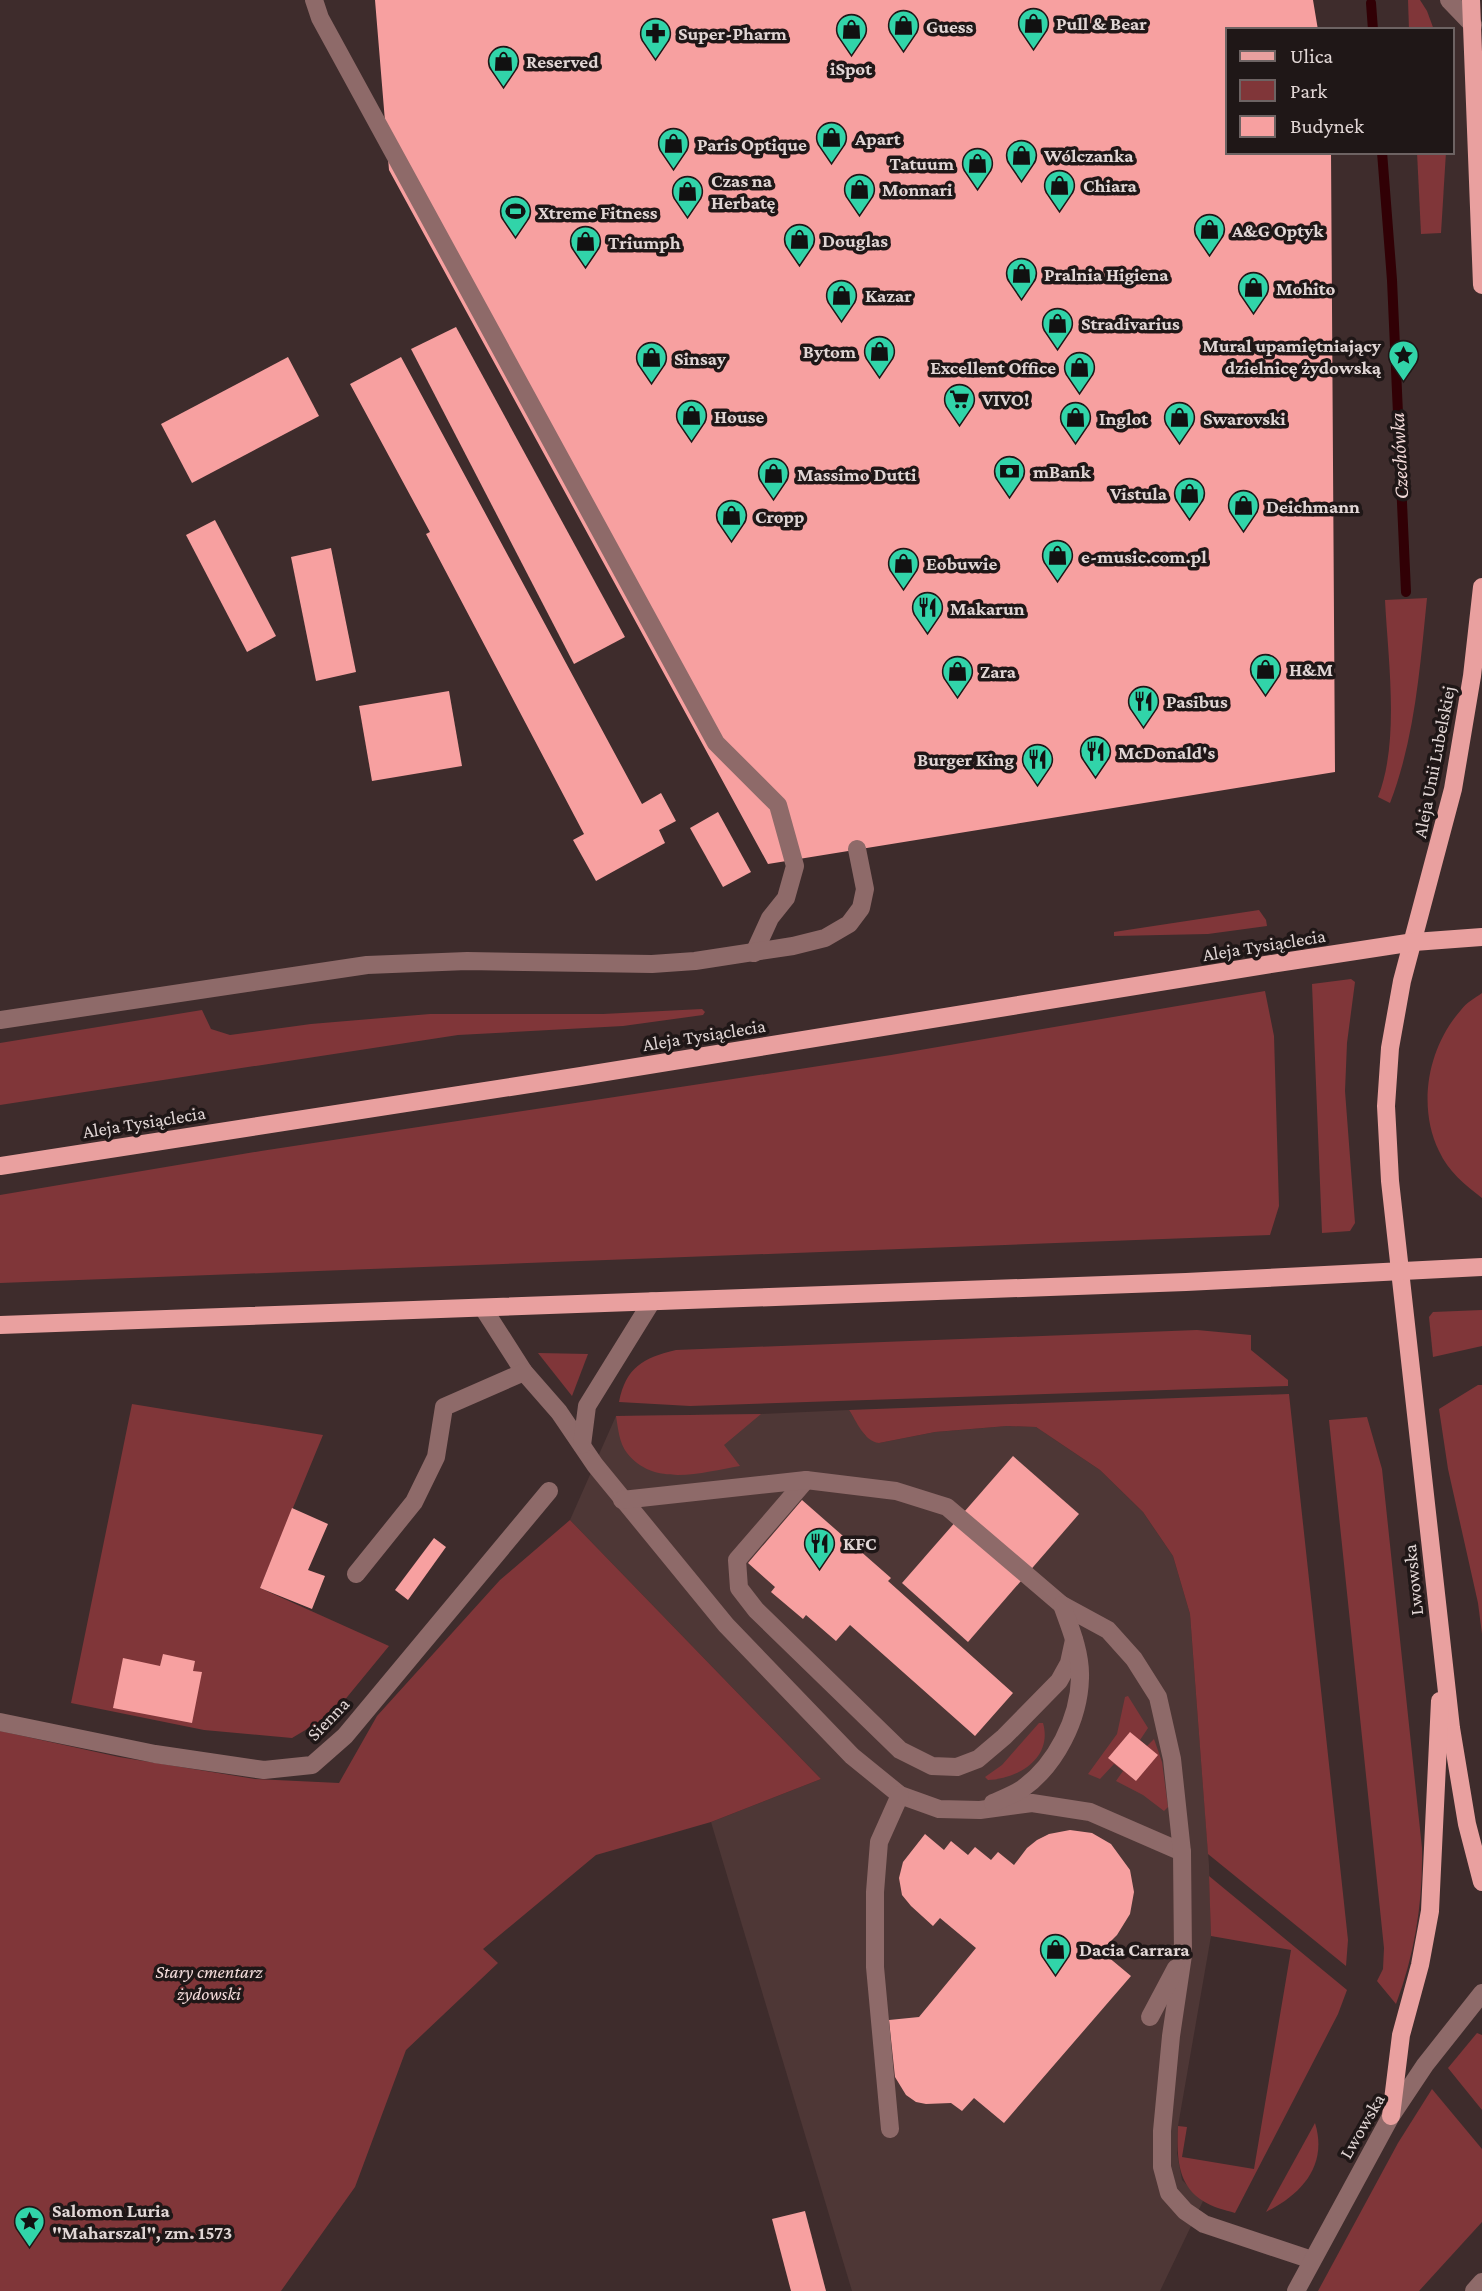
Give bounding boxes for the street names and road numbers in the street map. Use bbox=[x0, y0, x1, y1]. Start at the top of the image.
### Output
street label: Aleja Unii Lubelskiej bbox=[1409, 684, 1460, 840]
street label: Aleja Tysiąclecia bbox=[1201, 925, 1327, 966]
street label: Aleja Tysiąclecia bbox=[641, 1015, 767, 1056]
street label: Aleja Tysiąclecia bbox=[81, 1102, 207, 1143]
street label: Lwowska bbox=[1399, 1543, 1427, 1617]
street label: Sienna bbox=[303, 1693, 354, 1745]
street label: Lwowska bbox=[1335, 2090, 1389, 2162]

